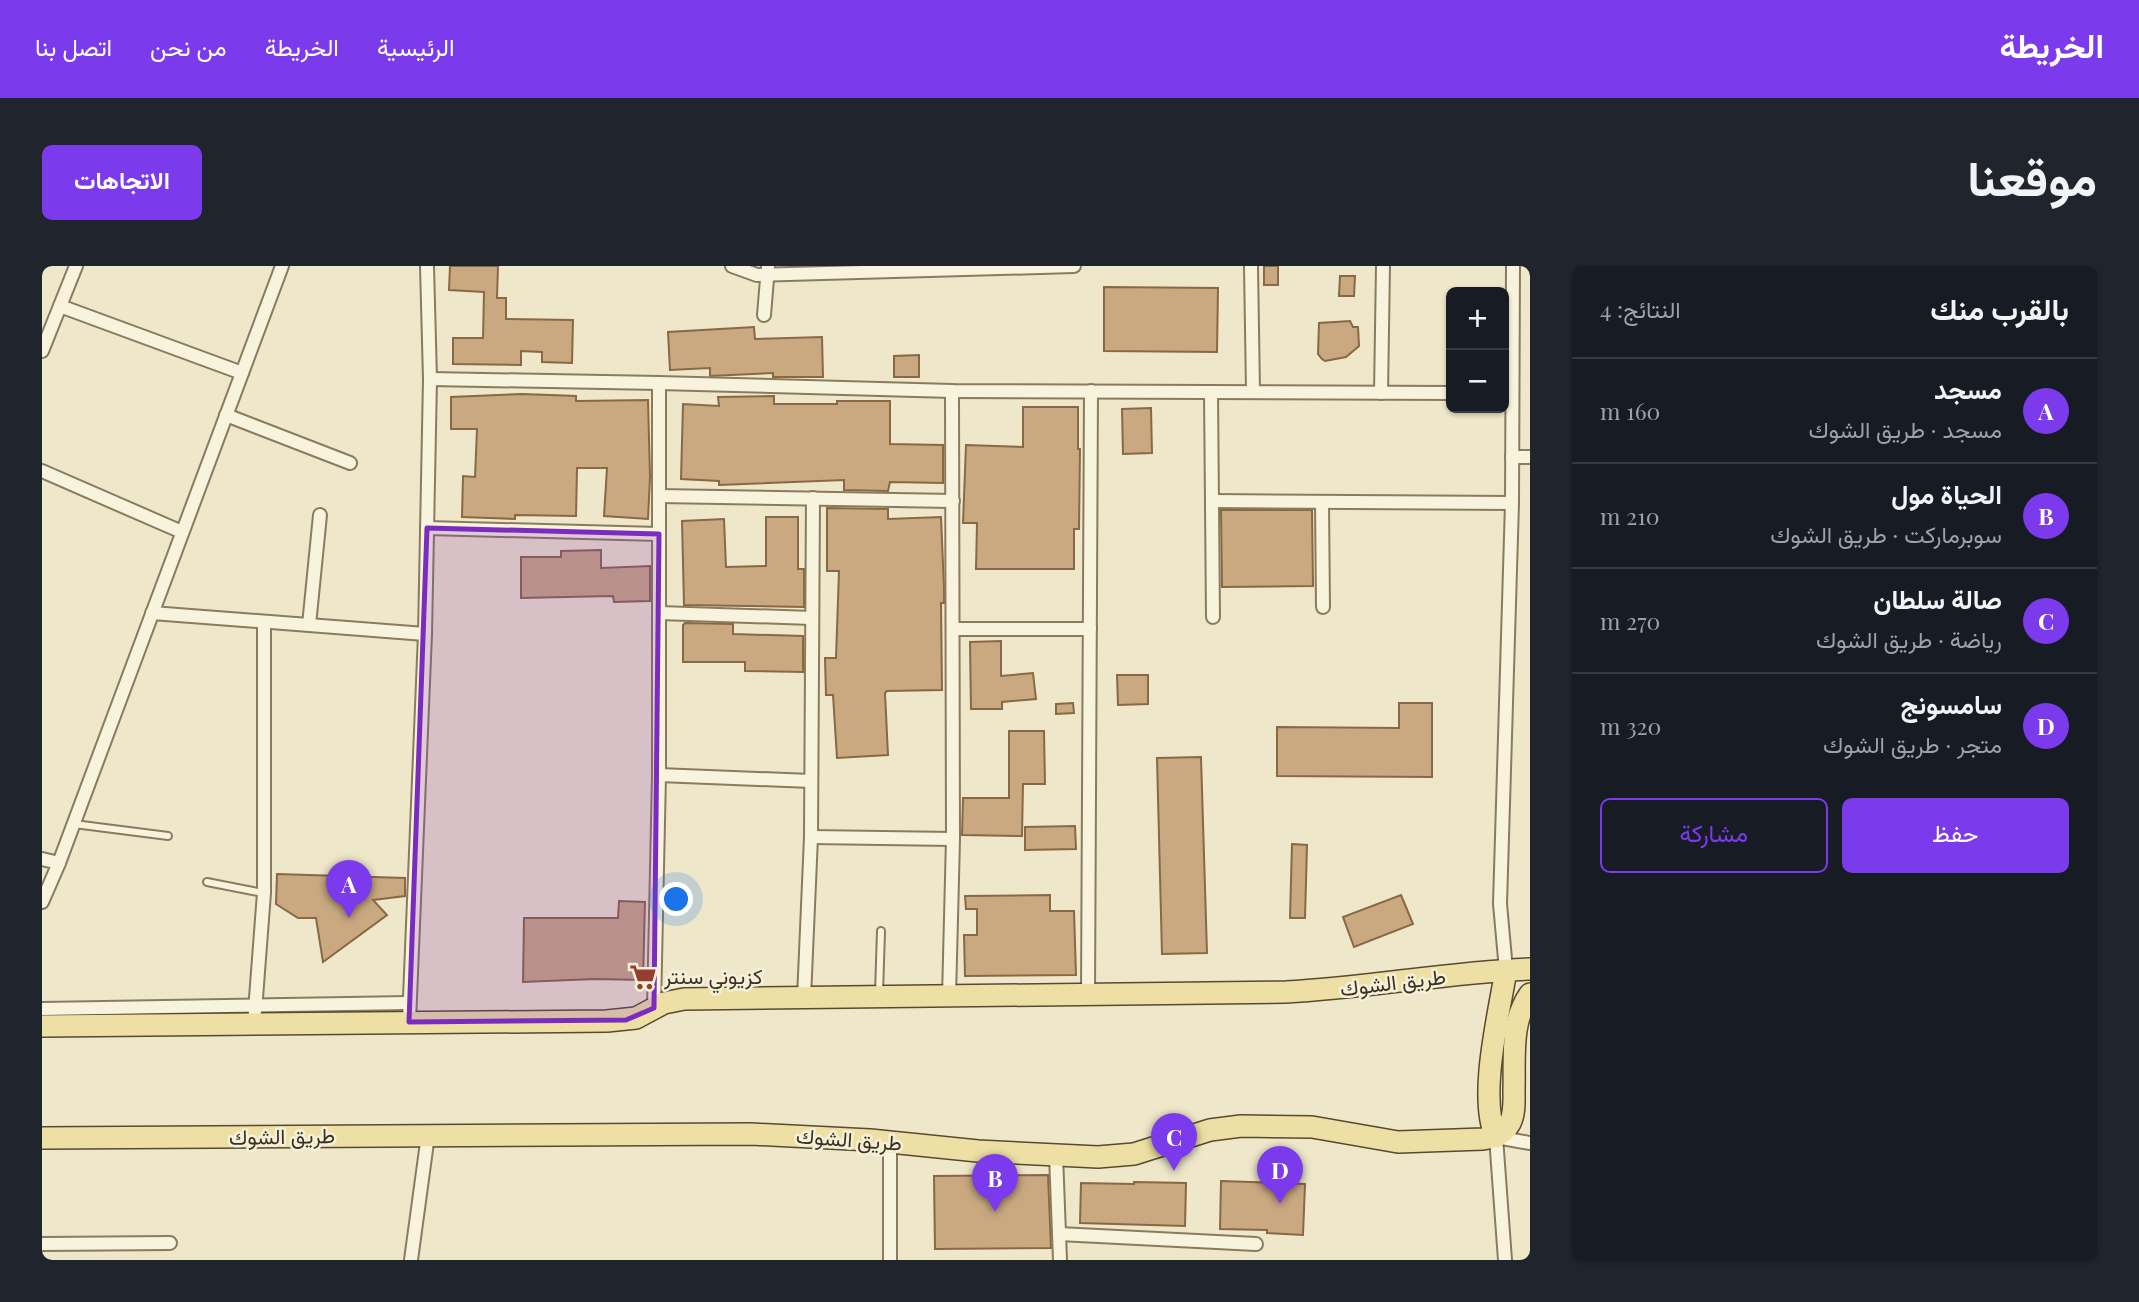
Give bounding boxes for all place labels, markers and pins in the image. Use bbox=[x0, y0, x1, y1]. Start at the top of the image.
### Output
pin: A bbox=[326, 860, 372, 918]
place label: كزيوني سنتر bbox=[663, 961, 763, 994]
supermarket icon: كزيوني سنتر bbox=[628, 962, 658, 992]
pin: C bbox=[1151, 1113, 1197, 1171]
pin: D bbox=[1257, 1146, 1303, 1204]
pin: B bbox=[972, 1154, 1018, 1212]

